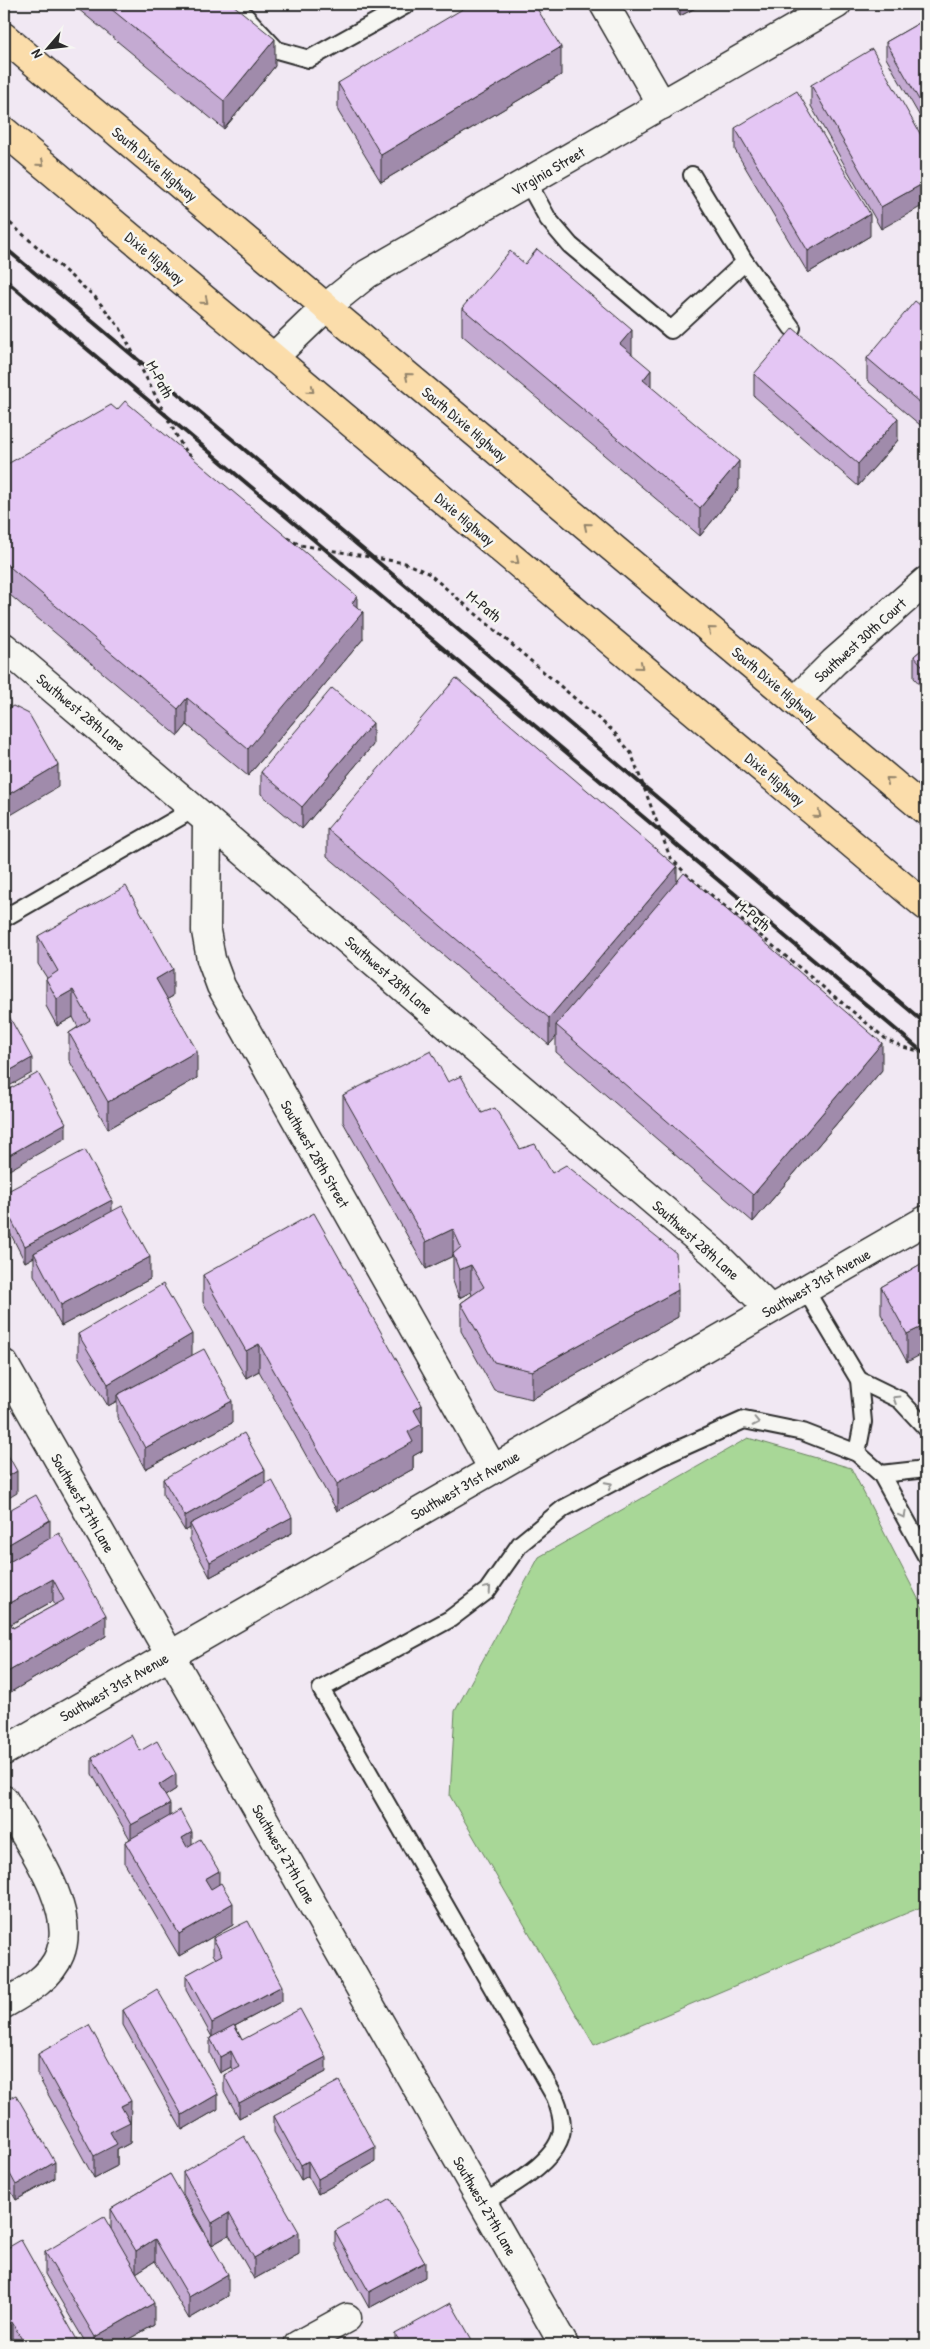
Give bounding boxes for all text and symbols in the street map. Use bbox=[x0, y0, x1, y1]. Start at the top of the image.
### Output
north arrow bbox=[22, 22, 72, 72]
text: N bbox=[26, 46, 46, 62]
street label: South Dixie Highway bbox=[108, 122, 202, 206]
street label: Virginia Street bbox=[507, 141, 589, 201]
one-way arrow bbox=[35, 157, 44, 165]
street label: Dixie Highway bbox=[120, 227, 190, 289]
one-way arrow bbox=[200, 295, 209, 304]
street label: M-Path bbox=[141, 357, 179, 401]
one-way arrow bbox=[405, 373, 414, 382]
street label: South Dixie Highway bbox=[418, 382, 512, 466]
one-way arrow bbox=[305, 384, 314, 393]
street label: Dixie Highway bbox=[430, 488, 500, 550]
one-way arrow bbox=[583, 522, 592, 531]
one-way arrow bbox=[510, 556, 519, 565]
street label: M-Path bbox=[462, 585, 506, 627]
street label: Southwest 30th Court bbox=[809, 592, 911, 687]
one-way arrow bbox=[708, 627, 717, 636]
street label: South Dixie Highway bbox=[728, 642, 822, 726]
one-way arrow bbox=[634, 660, 643, 668]
street label: Southwest 28th Lane bbox=[32, 668, 130, 756]
street label: Dixie Highway bbox=[740, 748, 810, 810]
one-way arrow bbox=[886, 777, 895, 785]
one-way arrow bbox=[813, 810, 822, 819]
street label: M-Path bbox=[731, 894, 775, 936]
street label: Southwest 28th Lane bbox=[340, 931, 438, 1019]
street label: Southwest 28th Street bbox=[276, 1096, 355, 1212]
street label: Southwest 28th Lane bbox=[648, 1195, 744, 1285]
street label: Southwest 31st Avenue bbox=[758, 1243, 874, 1323]
one-way arrow bbox=[892, 1396, 902, 1405]
one-way arrow bbox=[752, 1416, 760, 1427]
street label: Southwest 31st Avenue bbox=[407, 1445, 523, 1525]
street label: Southwest 27th Lane bbox=[46, 1450, 120, 1556]
one-way arrow bbox=[603, 1481, 612, 1491]
one-way arrow bbox=[897, 1510, 907, 1519]
one-way arrow bbox=[482, 1585, 491, 1594]
street label: Southwest 31st Avenue bbox=[56, 1647, 172, 1727]
street label: Southwest 27th Lane bbox=[247, 1801, 321, 1907]
street label: Southwest 27th Lane bbox=[448, 2153, 522, 2259]

